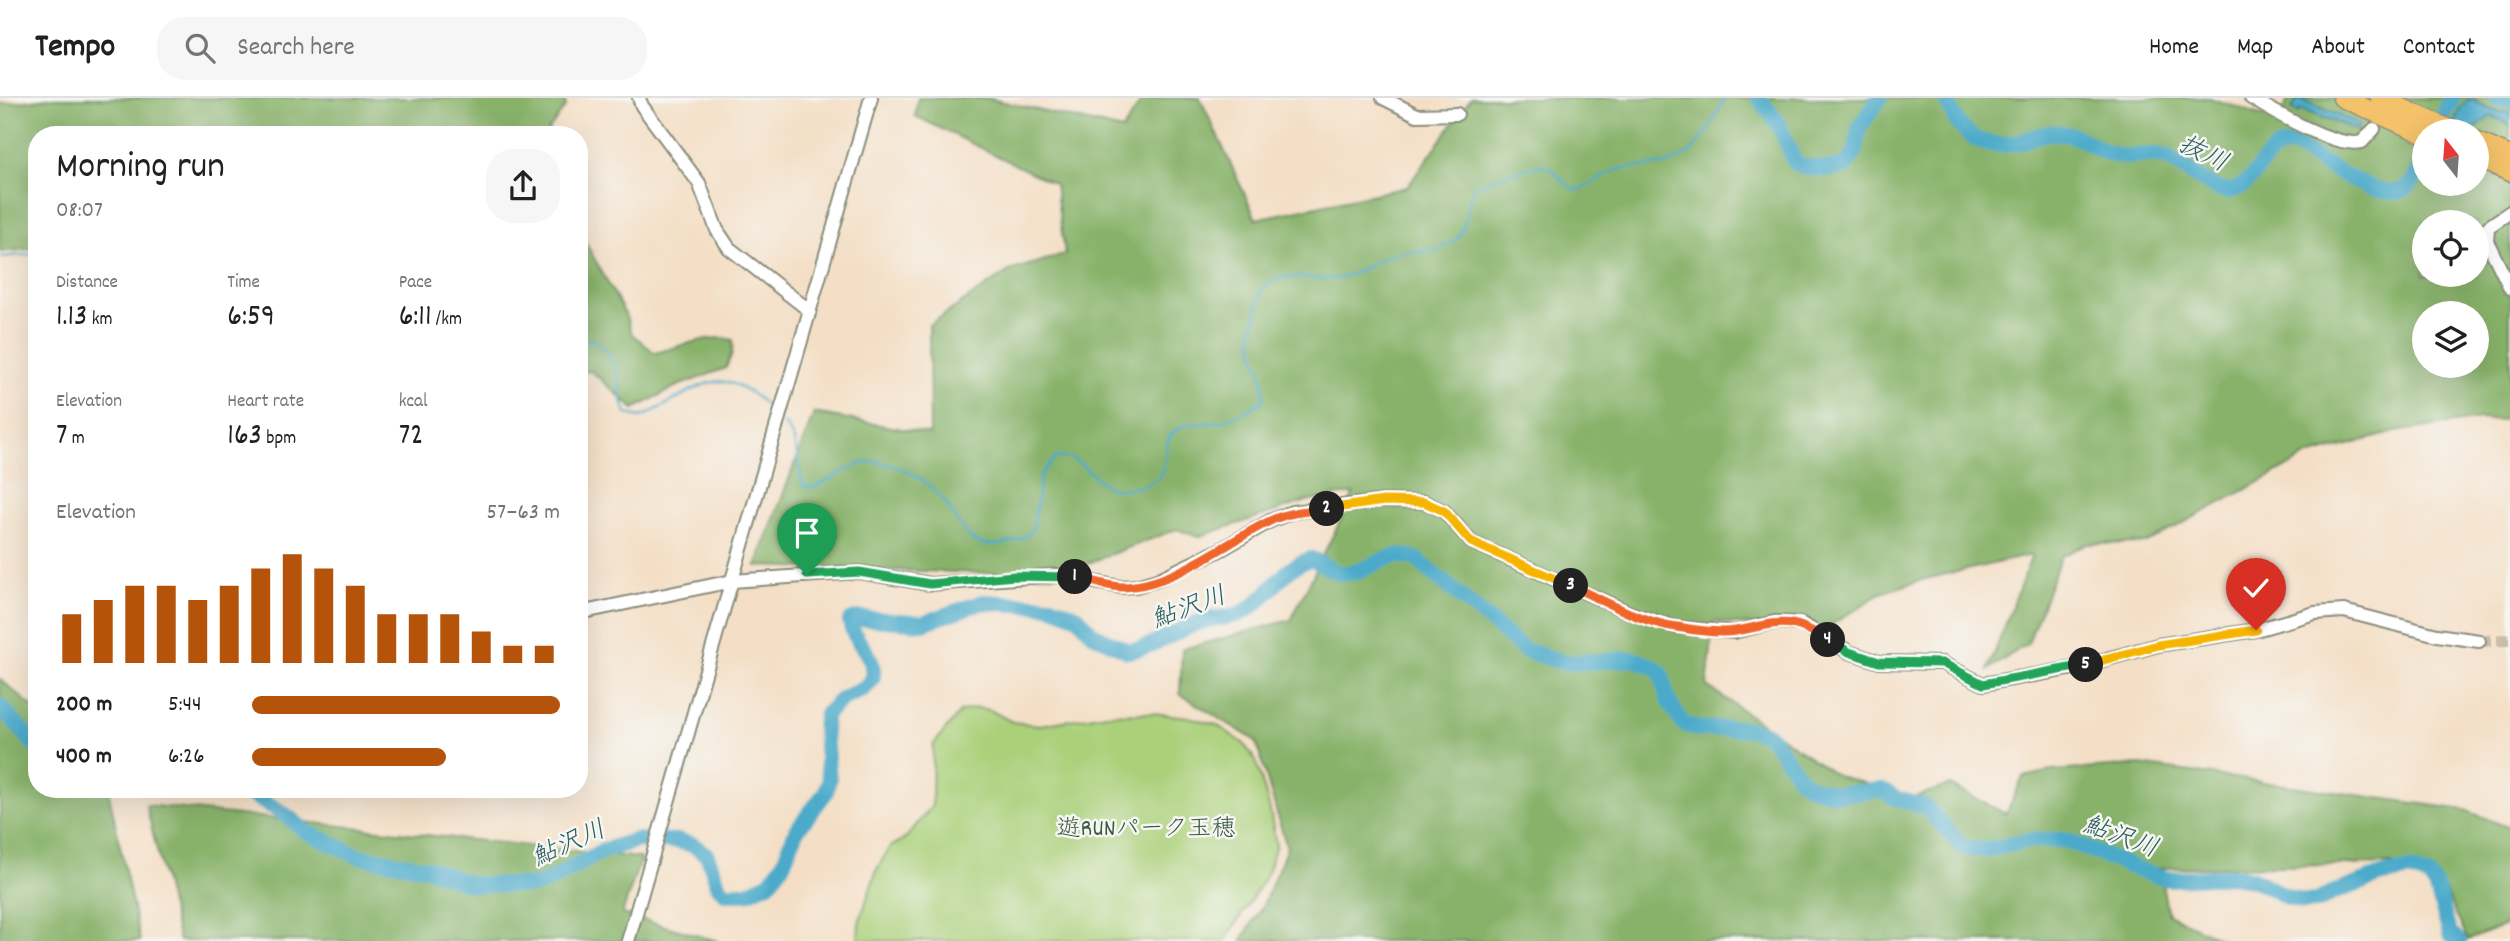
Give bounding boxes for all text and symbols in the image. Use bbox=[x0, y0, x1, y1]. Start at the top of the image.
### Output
search box bbox=[157, 17, 647, 80]
text: Tempo bbox=[35, 25, 115, 72]
icon: search bbox=[181, 29, 219, 67]
text: Search here bbox=[237, 30, 355, 67]
text: Home bbox=[2149, 31, 2199, 65]
text: Map bbox=[2237, 31, 2273, 65]
text: About bbox=[2311, 31, 2365, 65]
text: Contact bbox=[2403, 31, 2475, 65]
north arrow bbox=[2412, 119, 2488, 196]
map controls bbox=[2412, 119, 2489, 378]
water label: 抜川 bbox=[2171, 127, 2234, 183]
text: Morning run bbox=[56, 141, 225, 196]
button: share bbox=[486, 149, 560, 223]
text: 08:07 bbox=[56, 195, 103, 228]
button: locate bbox=[2412, 210, 2489, 287]
text: Distance bbox=[56, 270, 118, 297]
text: Time bbox=[227, 270, 260, 297]
text: Pace bbox=[399, 270, 432, 297]
text: 1.13 bbox=[56, 297, 87, 340]
text: 6:59 bbox=[227, 297, 275, 340]
text: 6:11 bbox=[399, 297, 431, 340]
button: layers bbox=[2412, 301, 2489, 378]
text: km bbox=[87, 307, 113, 334]
text: /km bbox=[431, 307, 462, 334]
text: Elevation bbox=[56, 389, 122, 416]
text: Heart rate bbox=[227, 389, 304, 416]
text: kcal bbox=[399, 389, 428, 416]
text: 7 bbox=[56, 416, 68, 459]
text: 163 bbox=[227, 416, 262, 459]
text: 72 bbox=[399, 416, 423, 459]
text: m bbox=[68, 426, 85, 453]
text: bpm bbox=[262, 426, 296, 453]
pin: 2 bbox=[1310, 492, 1344, 526]
text: 2 bbox=[1322, 495, 1331, 522]
text: Elevation bbox=[56, 497, 136, 530]
text: 57–63 m bbox=[487, 497, 560, 530]
pin bbox=[777, 503, 837, 575]
icon: arrive bbox=[788, 514, 826, 552]
pin bbox=[2226, 558, 2286, 630]
pin: 1 bbox=[1058, 560, 1092, 594]
text: 1 bbox=[1072, 563, 1077, 590]
pin: 3 bbox=[1554, 568, 1588, 603]
icon: check bbox=[2237, 569, 2275, 607]
text: 3 bbox=[1566, 572, 1575, 599]
water label: 鮎沢川 bbox=[1146, 579, 1232, 640]
pin: 4 bbox=[1811, 622, 1846, 658]
text: 4 bbox=[1824, 626, 1831, 653]
pin: 5 bbox=[2068, 648, 2104, 682]
text: 5 bbox=[2081, 651, 2090, 678]
text: 200 m bbox=[56, 689, 112, 722]
text: 5:44 bbox=[168, 689, 202, 722]
text: 400 m bbox=[56, 741, 112, 774]
text: 6:26 bbox=[168, 741, 204, 774]
water label: 鮎沢川 bbox=[2077, 808, 2163, 869]
water label: 鮎沢川 bbox=[526, 812, 613, 878]
park label: 遊RUNパーク玉穂 bbox=[1056, 813, 1236, 847]

